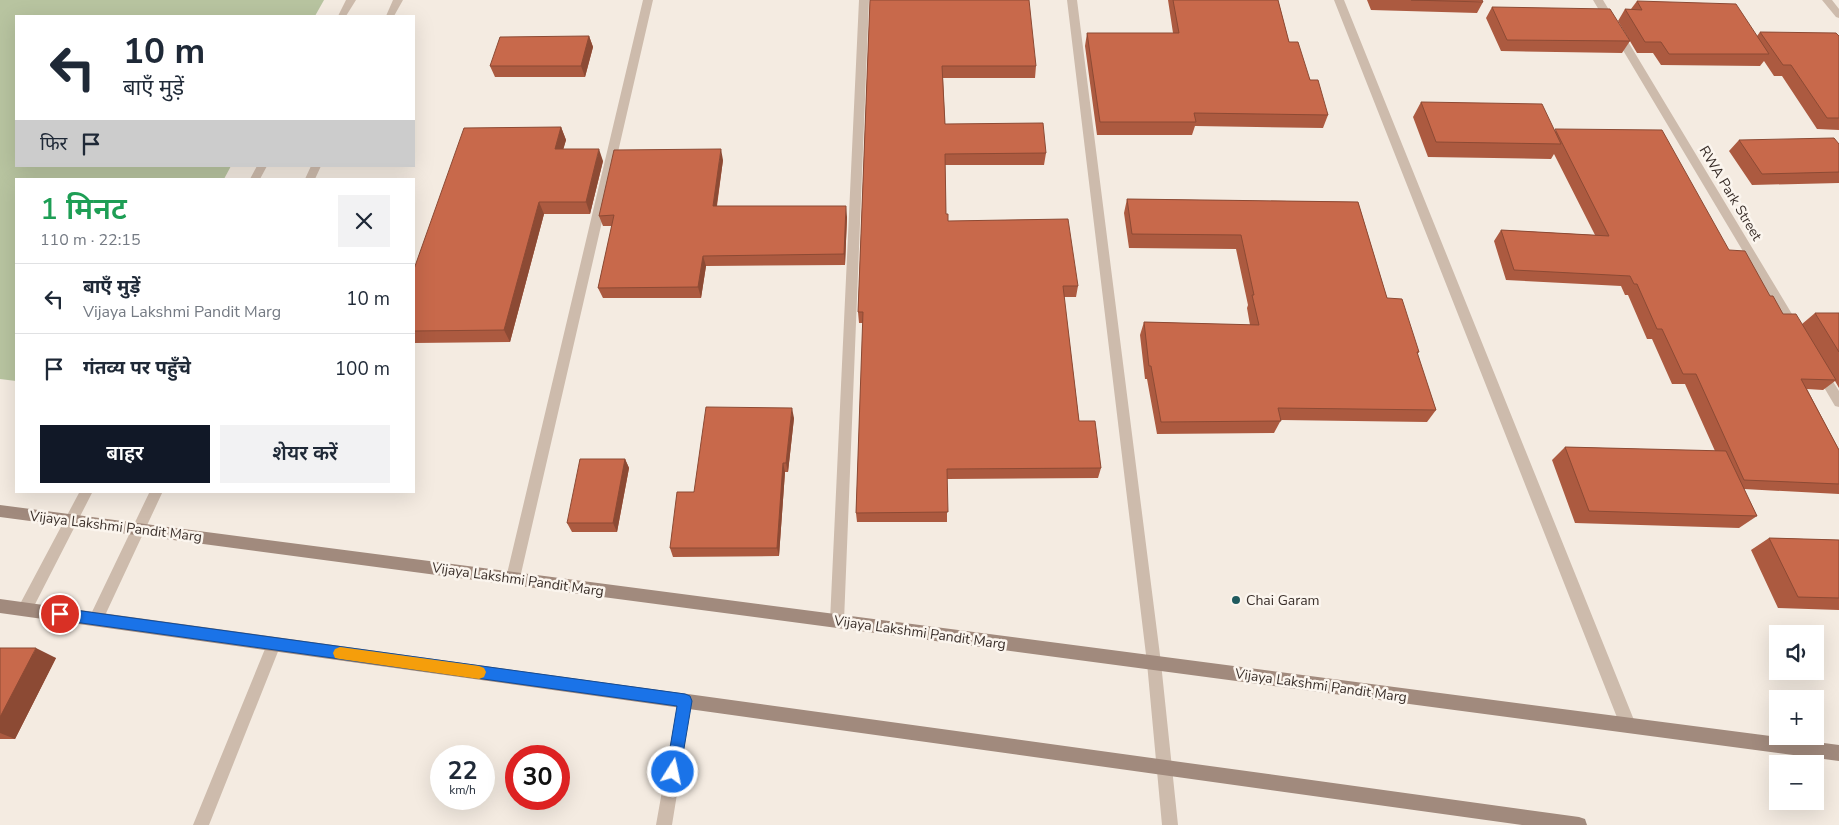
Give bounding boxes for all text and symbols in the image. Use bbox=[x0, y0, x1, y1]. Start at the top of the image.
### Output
text: 10 m bbox=[123, 28, 205, 75]
icon: left bbox=[40, 35, 105, 100]
text: बाएँ मुड़ें bbox=[123, 73, 184, 103]
icon: arrive bbox=[77, 130, 105, 158]
text: फिर bbox=[40, 131, 67, 157]
street label: RWA Park Street bbox=[1695, 142, 1766, 244]
text: 1 मिनट bbox=[40, 189, 127, 230]
button: close bbox=[338, 195, 390, 247]
text: 110 m · 22:15 bbox=[40, 229, 141, 251]
text: बाएँ मुड़ें bbox=[83, 274, 140, 300]
icon: left bbox=[40, 285, 68, 313]
text: 10 m bbox=[346, 286, 390, 312]
text: Vijaya Lakshmi Pandit Marg bbox=[83, 301, 281, 323]
icon: arrive bbox=[40, 355, 68, 383]
text: गंतव्य पर पहुँचे bbox=[83, 355, 191, 381]
text: 100 m bbox=[335, 356, 390, 382]
button: बाहर bbox=[40, 425, 210, 483]
button: शेयर करें bbox=[220, 425, 390, 483]
street label: Vijaya Lakshmi Pandit Marg bbox=[28, 506, 203, 546]
street label: Vijaya Lakshmi Pandit Marg bbox=[430, 558, 605, 601]
place label: Chai Garam bbox=[1246, 591, 1320, 610]
pin bbox=[39, 593, 81, 635]
marker: Chai Garam bbox=[1230, 594, 1242, 606]
icon: arrive bbox=[46, 600, 74, 628]
street label: Vijaya Lakshmi Pandit Marg bbox=[832, 611, 1007, 654]
map controls bbox=[1769, 625, 1824, 810]
button: sound bbox=[1769, 625, 1824, 680]
street label: Vijaya Lakshmi Pandit Marg bbox=[1233, 664, 1408, 707]
button: + bbox=[1769, 690, 1824, 745]
speed limit sign: 30 bbox=[505, 745, 570, 810]
position arrow bbox=[646, 745, 698, 797]
text: 22 bbox=[447, 754, 478, 788]
button: − bbox=[1769, 755, 1824, 810]
text: km/h bbox=[449, 782, 476, 798]

